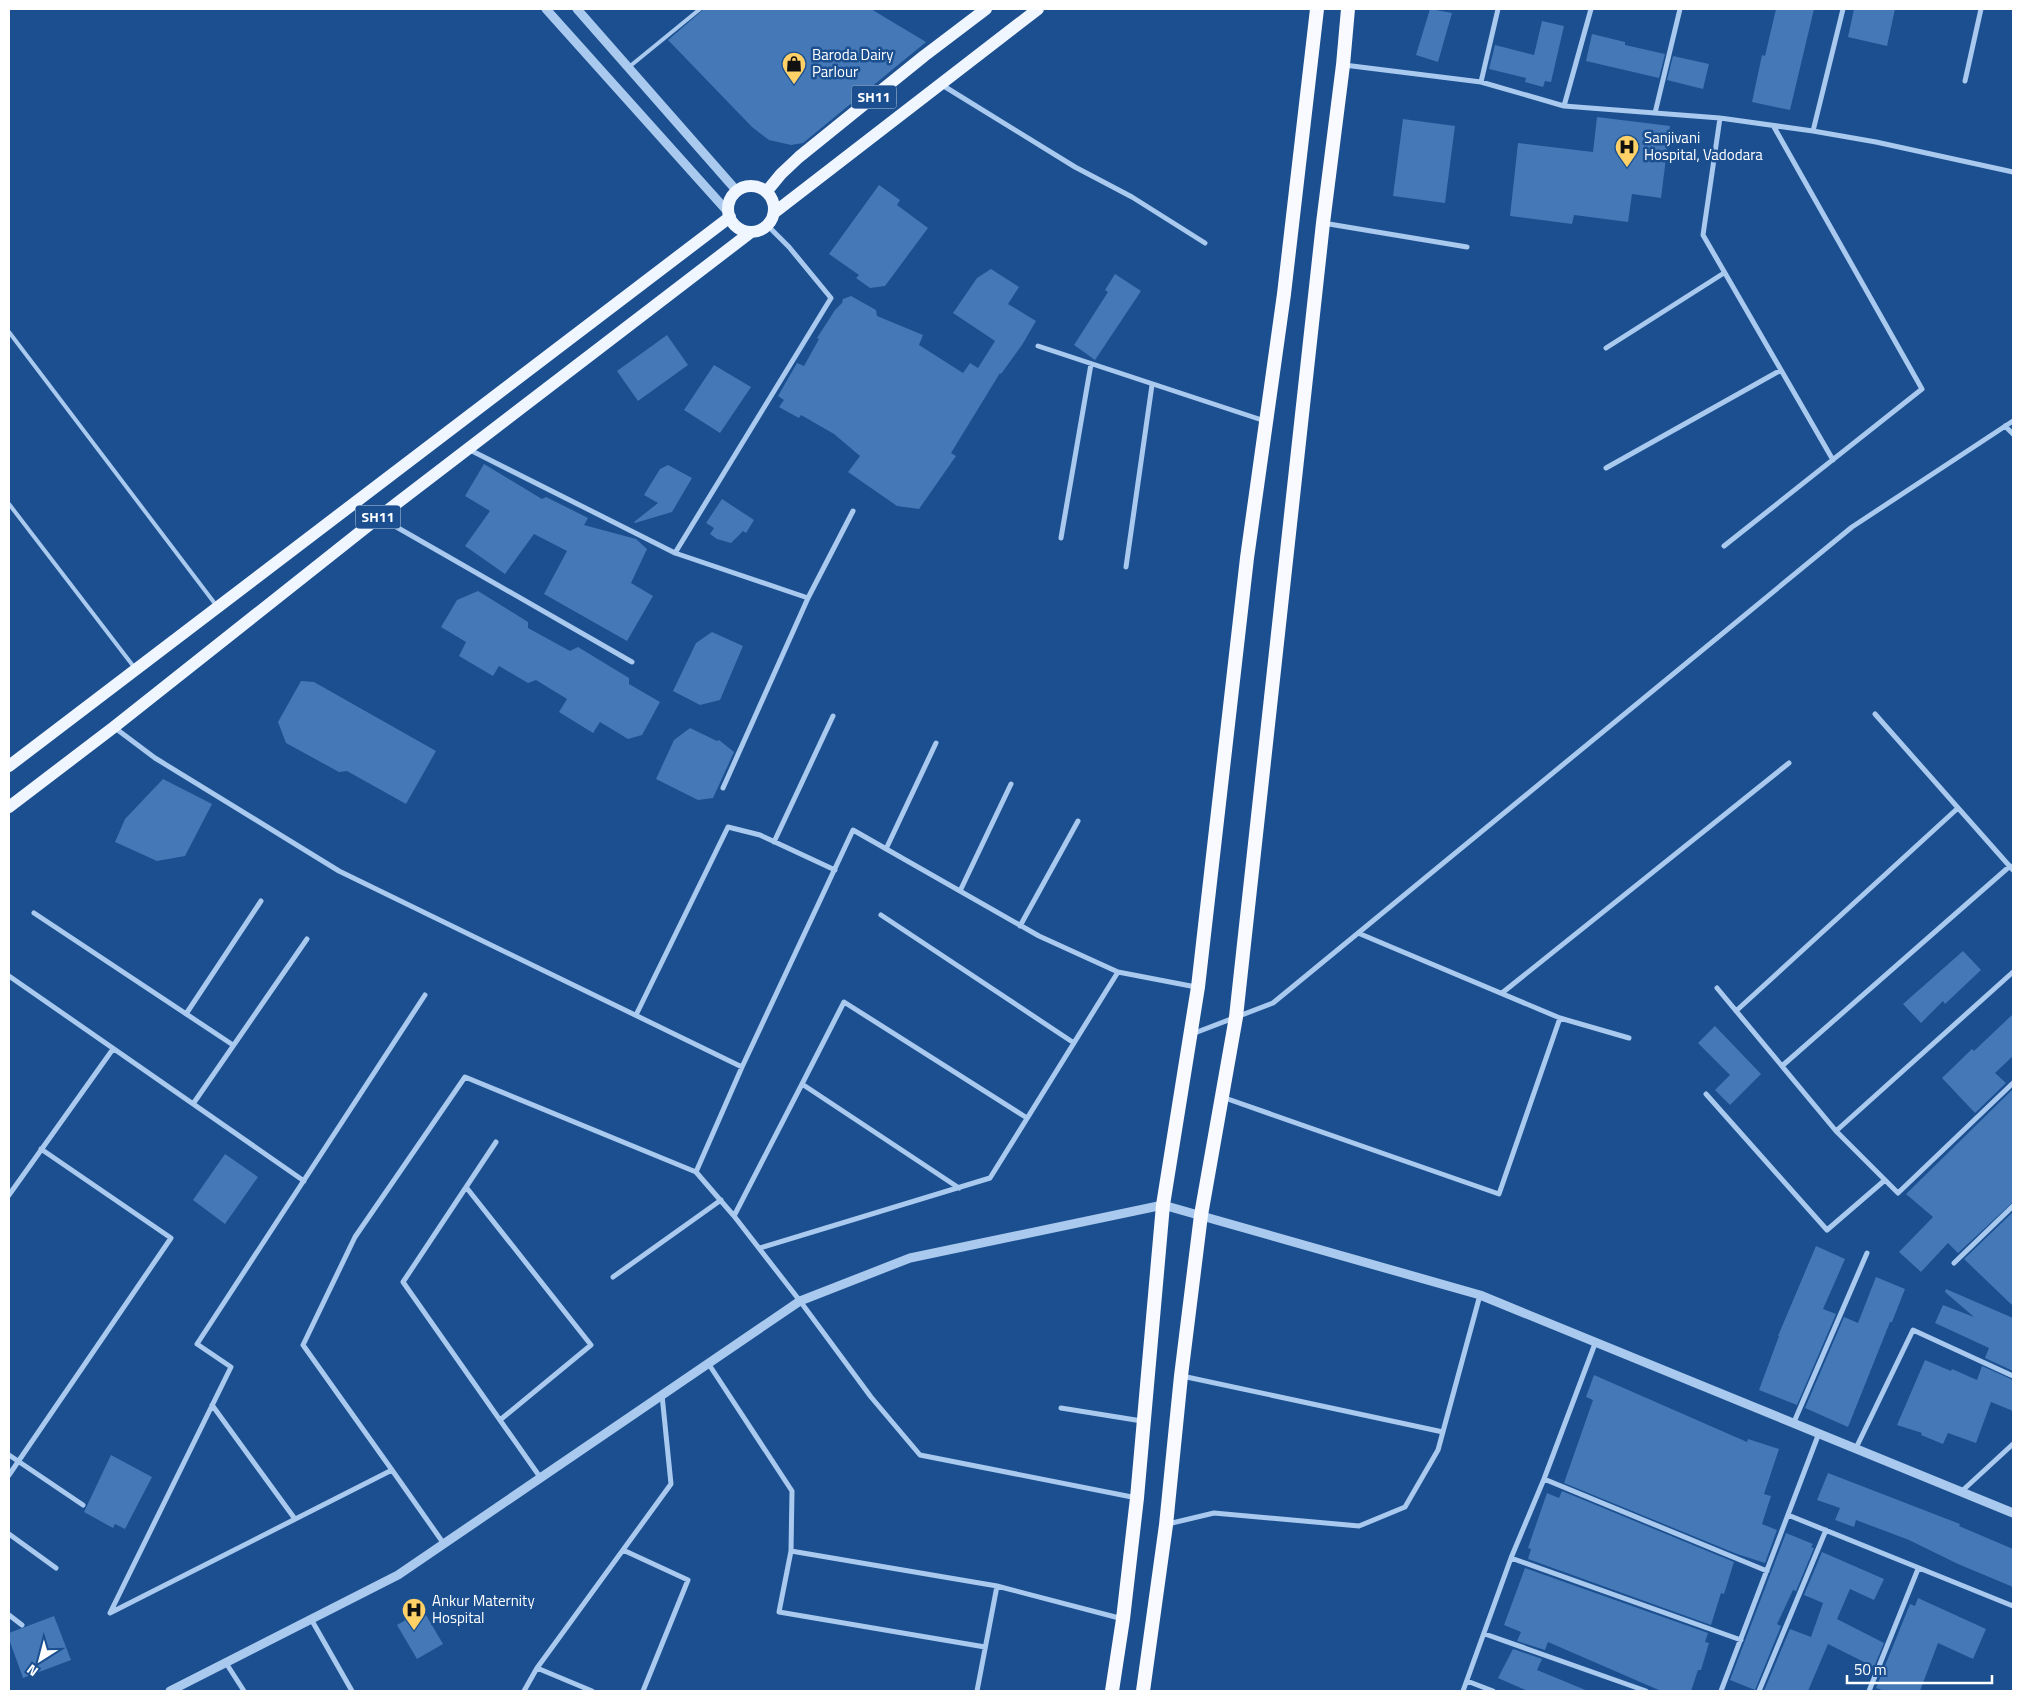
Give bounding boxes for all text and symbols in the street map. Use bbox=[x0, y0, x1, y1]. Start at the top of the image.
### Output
place label: Baroda Dairy Parlour bbox=[812, 43, 893, 83]
shop icon: Baroda Dairy Parlour bbox=[781, 51, 807, 85]
road number: SH11 bbox=[852, 85, 896, 108]
place label: Sanjivani Hospital, Vadodara bbox=[1644, 126, 1763, 166]
hospital icon: Sanjivani Hospital, Vadodara bbox=[1614, 134, 1640, 168]
road number: SH11 bbox=[356, 506, 400, 528]
place label: Ankur Maternity Hospital bbox=[432, 1589, 535, 1629]
hospital icon: Ankur Maternity Hospital bbox=[401, 1597, 427, 1631]
north arrow bbox=[15, 1635, 65, 1685]
scale bar bbox=[1847, 1652, 1992, 1684]
text: 50 m bbox=[1854, 1658, 1887, 1681]
text: N bbox=[22, 1660, 42, 1682]

